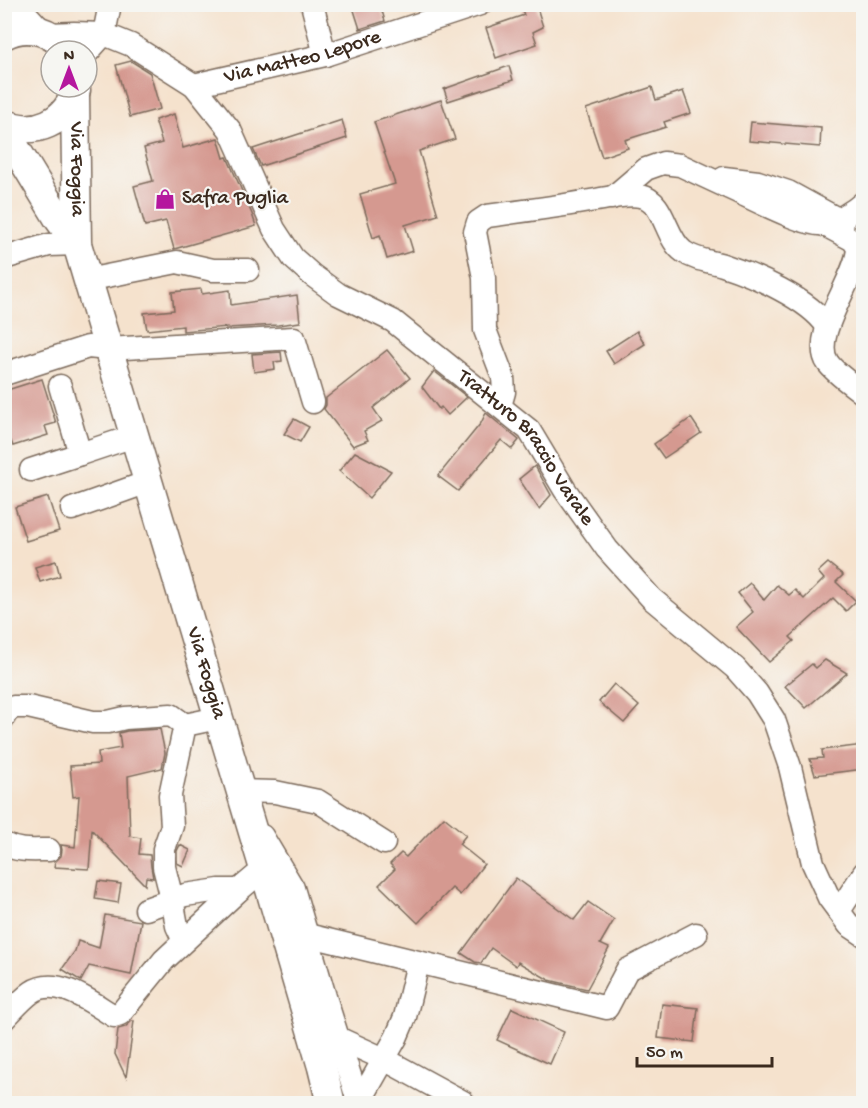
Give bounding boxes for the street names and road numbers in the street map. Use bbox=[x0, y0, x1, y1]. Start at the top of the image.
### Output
street label: Via Matteo Lepore bbox=[221, 25, 385, 90]
street label: Via Foggia bbox=[63, 120, 89, 218]
street label: Tratturo Braccio Varale bbox=[451, 364, 600, 532]
street label: Via Foggia bbox=[180, 623, 231, 723]

